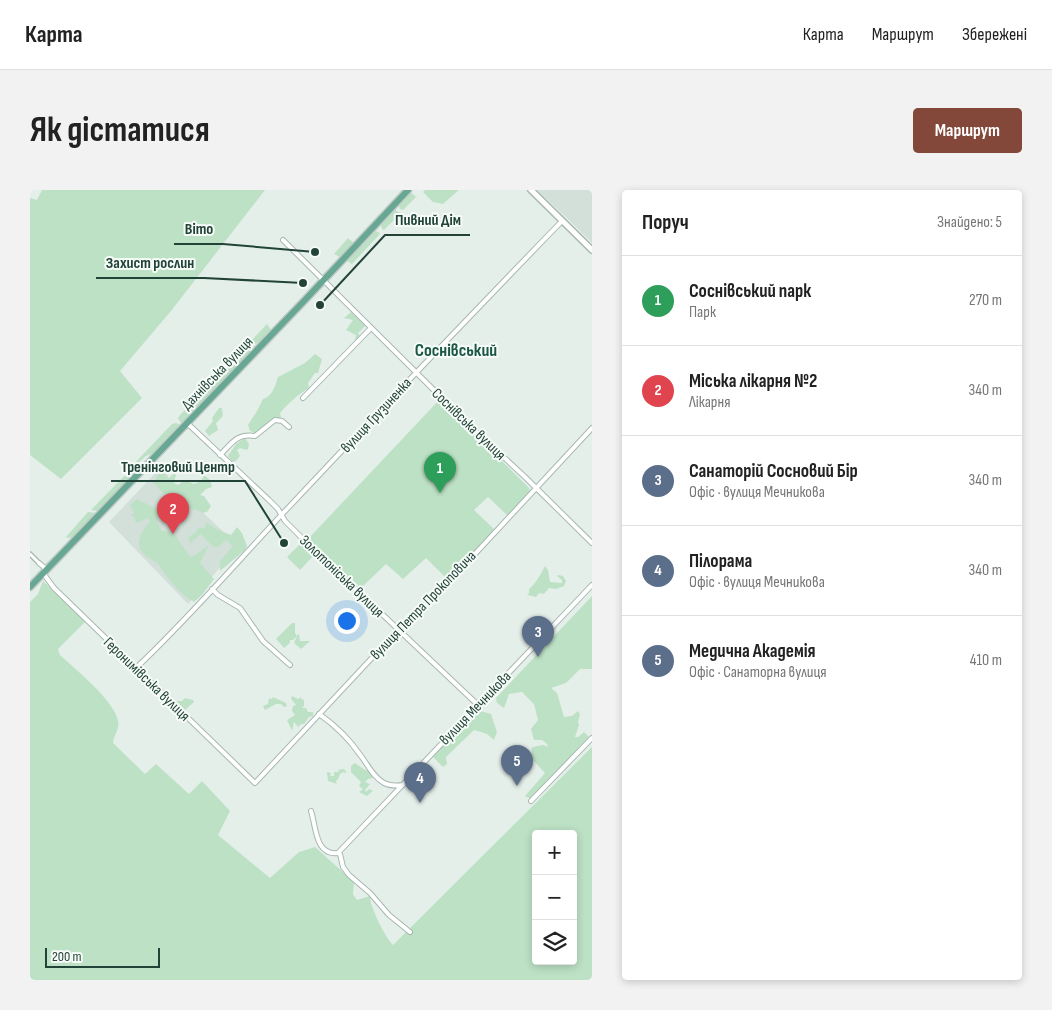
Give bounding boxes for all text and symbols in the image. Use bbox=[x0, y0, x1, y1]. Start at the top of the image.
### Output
text: Карта bbox=[25, 20, 83, 49]
text: Карта bbox=[803, 24, 844, 45]
text: Маршрут bbox=[872, 24, 934, 45]
text: Збережені bbox=[962, 24, 1027, 45]
button: Маршрут bbox=[913, 108, 1022, 153]
text: Як дістатися bbox=[30, 109, 210, 152]
callout: Пивний Дім bbox=[385, 204, 470, 235]
text: Поруч bbox=[642, 210, 689, 235]
text: Пивний Дім bbox=[395, 211, 461, 230]
callout: Віто bbox=[174, 213, 223, 244]
text: Знайдено: 5 bbox=[937, 213, 1002, 232]
text: Віто bbox=[185, 220, 213, 239]
callout: Захист рослин bbox=[96, 247, 204, 278]
text: Захист рослин bbox=[106, 254, 194, 273]
text: Соснівський парк bbox=[689, 280, 811, 303]
text: 1 bbox=[655, 291, 661, 310]
text: 270 m bbox=[969, 291, 1002, 310]
text: Парк bbox=[689, 303, 716, 322]
street label: Дахнівська вулиця bbox=[177, 332, 257, 414]
district label: Соснівський bbox=[415, 340, 497, 361]
text: Міська лікарня №2 bbox=[689, 370, 817, 393]
street label: вулиця Грузиненка bbox=[337, 374, 416, 457]
text: 2 bbox=[654, 381, 662, 400]
text: 340 m bbox=[969, 381, 1002, 400]
street label: Соснівська вулиця bbox=[428, 384, 510, 465]
text: Лікарня bbox=[689, 393, 730, 412]
callout: Тренінговий Центр bbox=[111, 450, 245, 481]
pin: 1 bbox=[424, 452, 456, 493]
text: Тренінговий Центр bbox=[121, 458, 235, 477]
text: Санаторій Сосновий Бір bbox=[689, 460, 858, 483]
text: 3 bbox=[654, 471, 662, 490]
text: 340 m bbox=[969, 471, 1002, 490]
text: Офіс · вулиця Мечникова bbox=[689, 483, 825, 502]
pin: 2 bbox=[157, 493, 189, 534]
street label: Золотоніська вулиця bbox=[295, 531, 388, 622]
street label: вулиця Петра Прокоповича bbox=[366, 547, 480, 664]
text: Пілорама bbox=[689, 550, 752, 573]
text: 4 bbox=[654, 561, 662, 580]
text: 340 m bbox=[969, 561, 1002, 580]
text: Офіс · вулиця Мечникова bbox=[689, 573, 825, 592]
your location bbox=[334, 608, 360, 634]
pin: 3 bbox=[522, 616, 554, 657]
street label: Геронимівська вулиця bbox=[99, 633, 194, 726]
text: Медична Академія bbox=[689, 640, 816, 663]
text: 5 bbox=[654, 651, 662, 670]
text: 410 m bbox=[970, 651, 1002, 670]
text: Офіс · Санаторна вулиця bbox=[689, 663, 827, 682]
street label: вулиця Мечникова bbox=[435, 667, 515, 749]
pin: 5 bbox=[501, 745, 533, 786]
pin: 4 bbox=[404, 762, 436, 803]
map controls bbox=[532, 830, 577, 965]
button: + bbox=[532, 830, 577, 875]
button: − bbox=[532, 875, 577, 920]
button: layers bbox=[532, 920, 577, 965]
scale bar bbox=[45, 945, 160, 968]
text: 200 m bbox=[52, 948, 81, 965]

